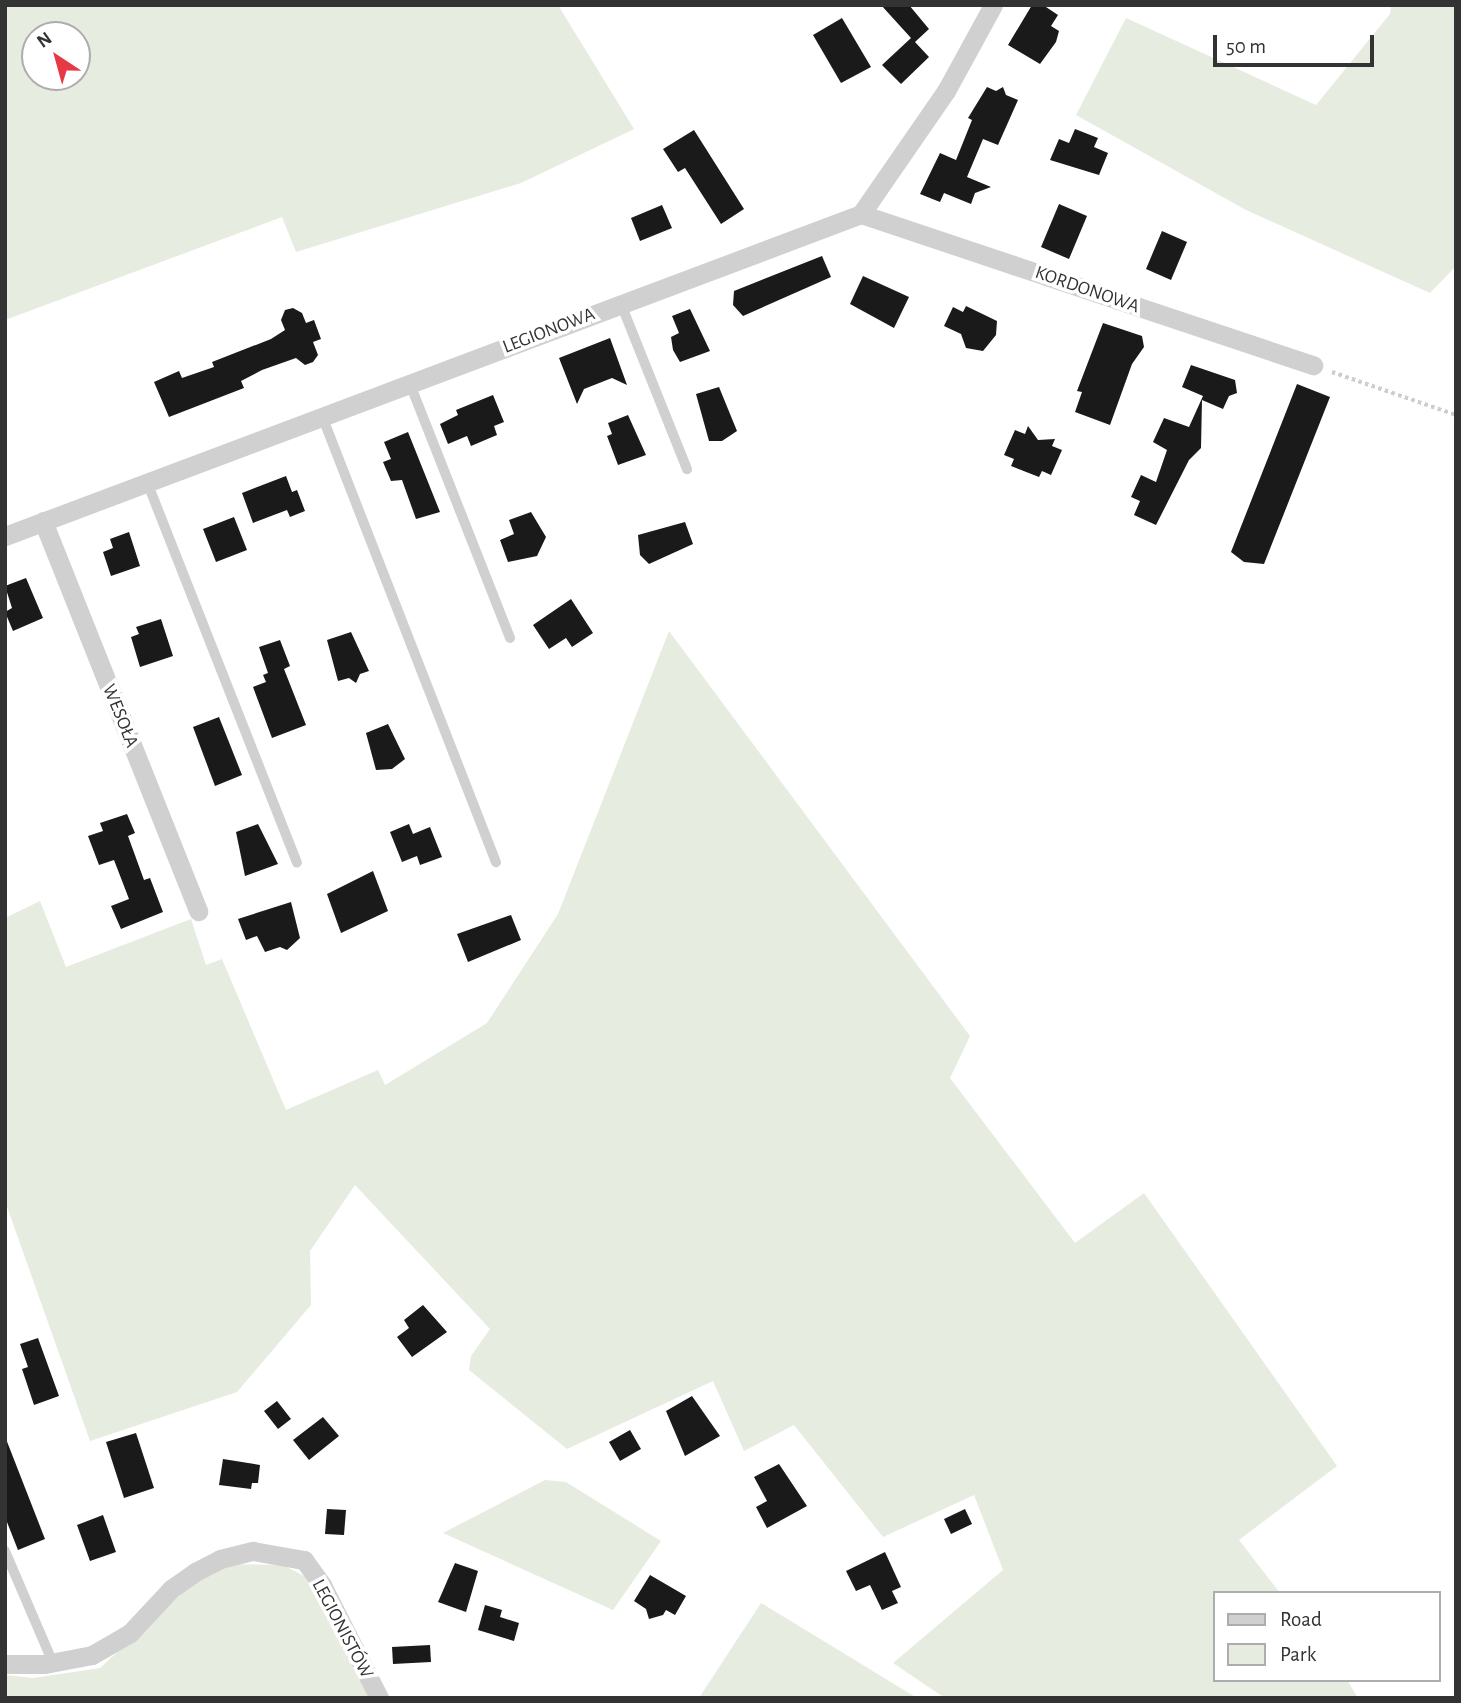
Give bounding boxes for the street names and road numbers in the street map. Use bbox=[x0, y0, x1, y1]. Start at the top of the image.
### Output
street label: KORDONOWA bbox=[1032, 261, 1142, 319]
street label: LEGIONOWA bbox=[500, 303, 598, 359]
street label: WESOŁA bbox=[97, 681, 143, 751]
street label: LEGIONISTÓW bbox=[306, 1576, 378, 1682]

